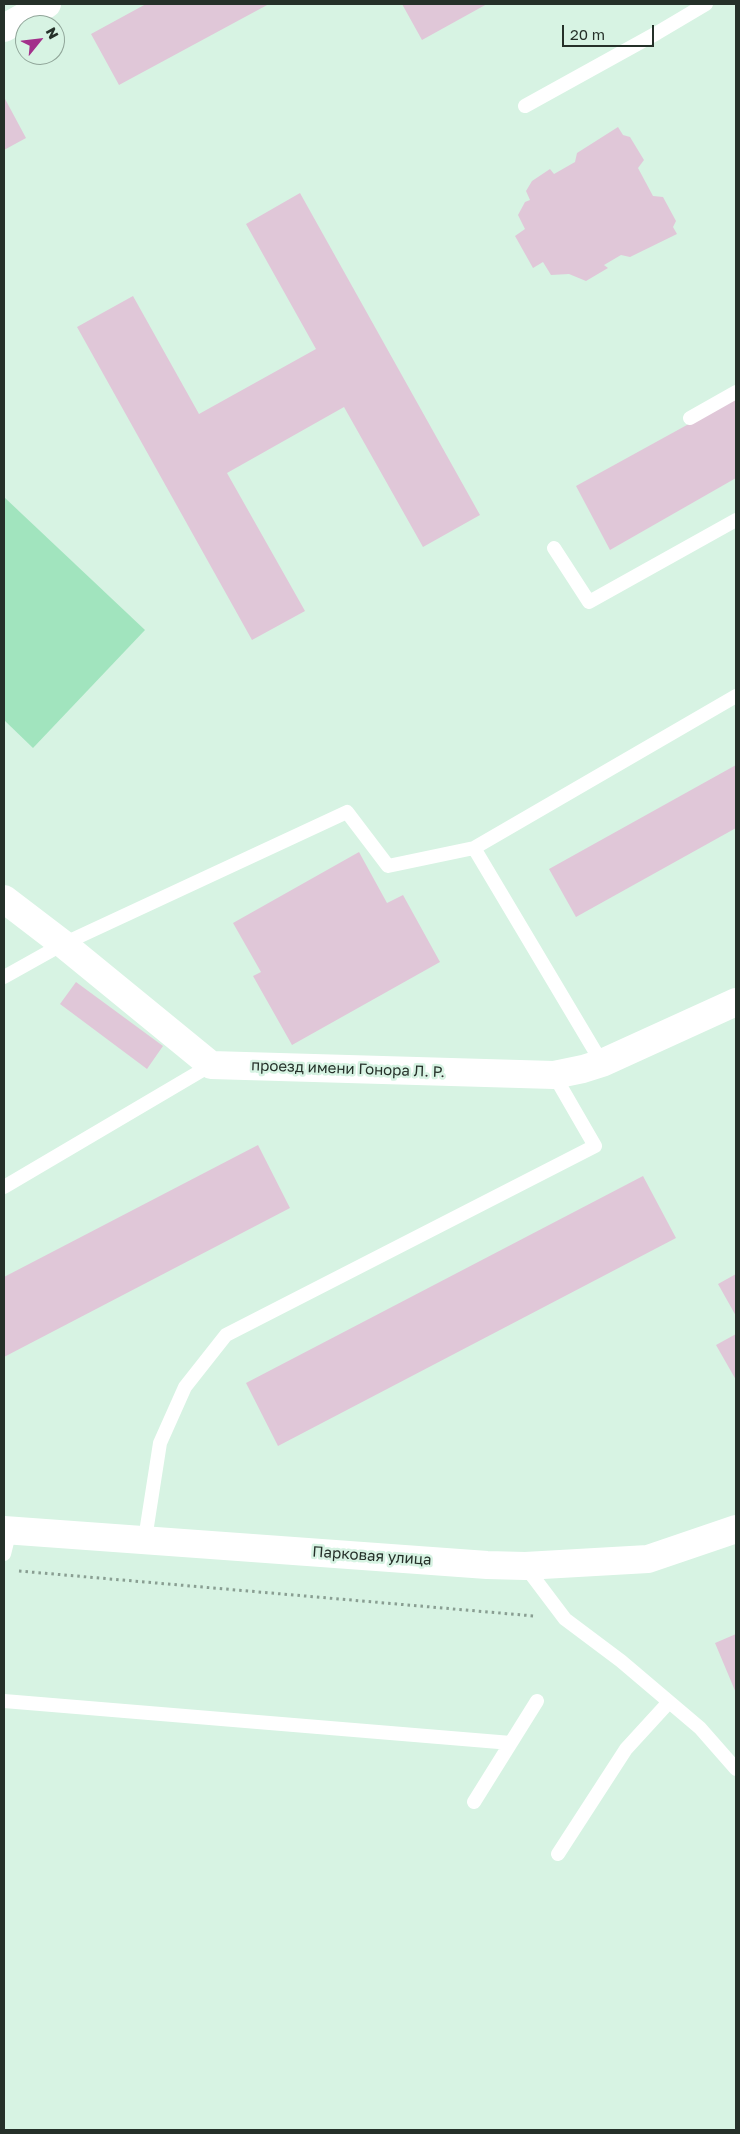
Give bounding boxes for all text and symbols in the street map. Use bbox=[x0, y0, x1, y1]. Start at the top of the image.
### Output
north arrow bbox=[15, 15, 65, 65]
scale bar bbox=[565, 15, 658, 47]
text: N bbox=[43, 24, 63, 42]
text: 20 m bbox=[570, 25, 605, 43]
street label: проезд имени Гонора Л. Р. bbox=[251, 1057, 445, 1081]
street label: Парковая улица bbox=[312, 1543, 432, 1569]

